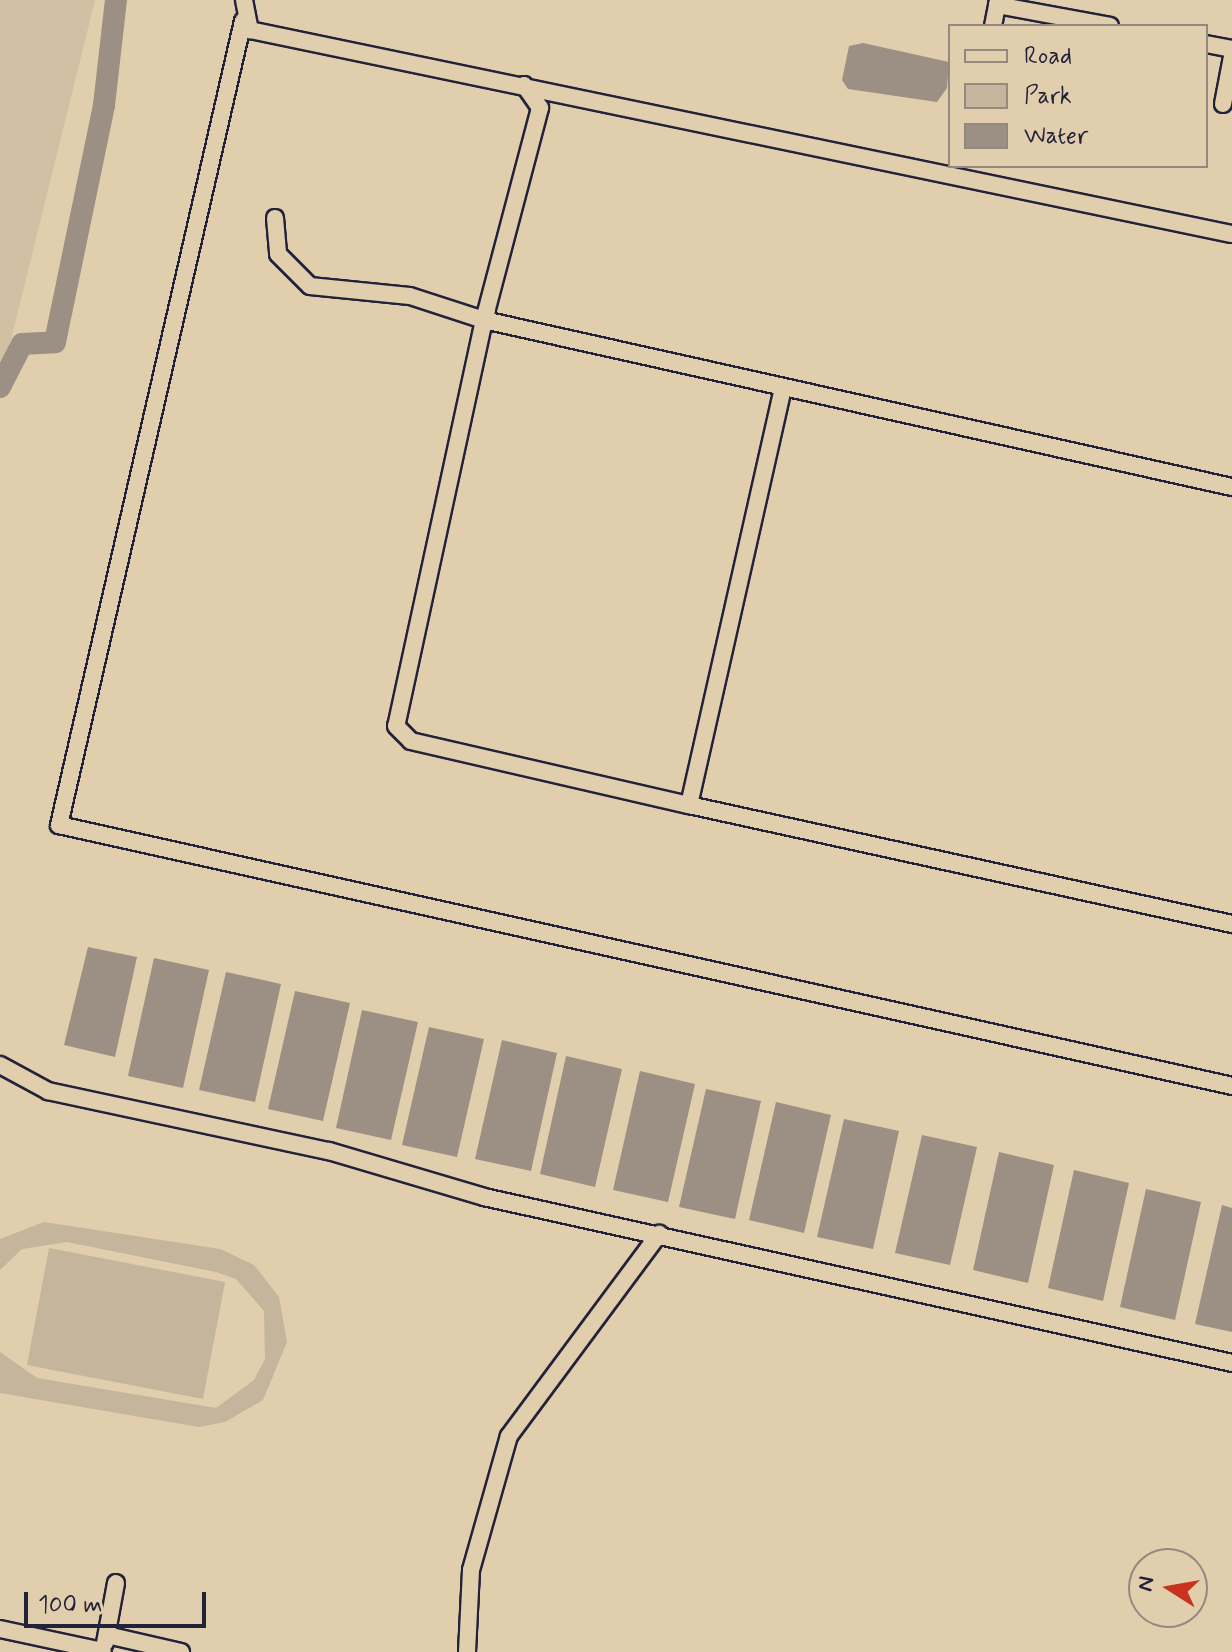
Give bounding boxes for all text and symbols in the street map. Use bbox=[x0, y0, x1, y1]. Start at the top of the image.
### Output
legend bbox=[948, 24, 1208, 168]
text: Road bbox=[1024, 41, 1072, 72]
text: Park bbox=[1024, 81, 1072, 112]
text: Water bbox=[1024, 121, 1088, 152]
north arrow bbox=[1128, 1548, 1208, 1628]
text: N bbox=[1131, 1574, 1162, 1594]
scale bar bbox=[28, 1576, 210, 1626]
text: 100 m bbox=[38, 1590, 102, 1621]

